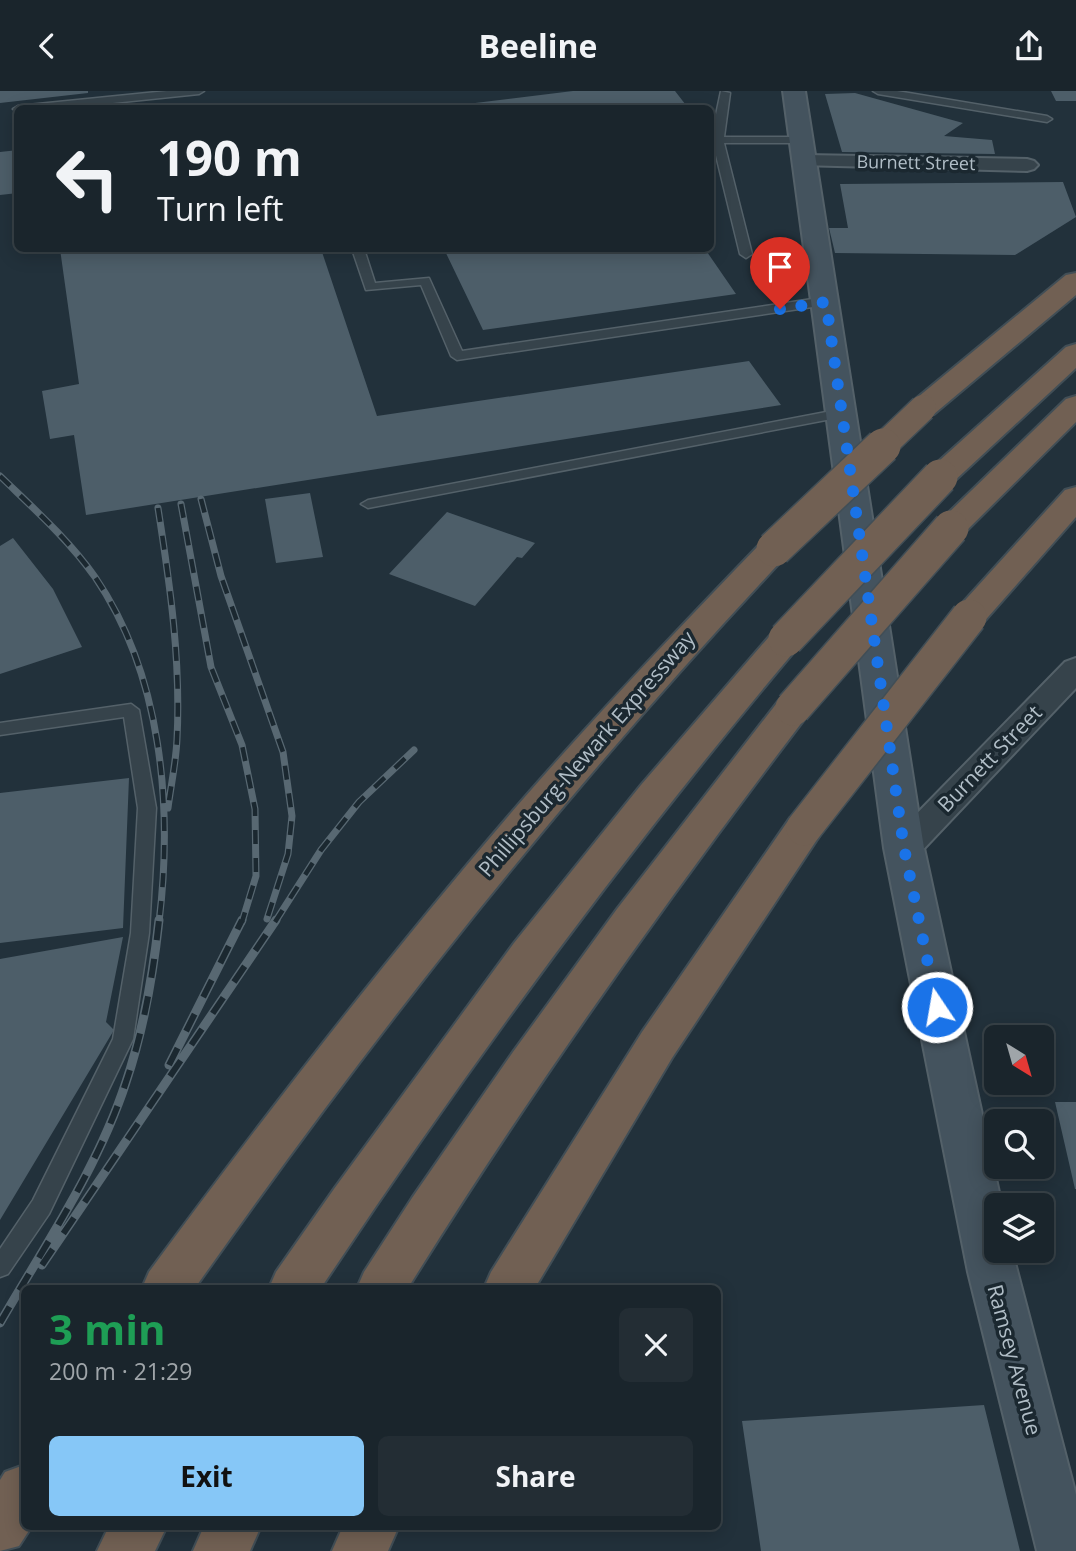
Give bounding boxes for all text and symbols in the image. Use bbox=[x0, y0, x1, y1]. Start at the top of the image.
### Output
text: Beeline bbox=[479, 24, 597, 67]
icon: back bbox=[28, 27, 66, 65]
icon: share bbox=[1010, 27, 1048, 65]
text: 190 m bbox=[157, 124, 302, 190]
icon: left bbox=[42, 133, 133, 224]
street label: Burnett Street bbox=[856, 149, 976, 175]
text: Turn left bbox=[157, 187, 283, 230]
pin bbox=[750, 237, 810, 309]
icon: arrive bbox=[761, 248, 799, 286]
street label: Phillipsburg-Newark Expressway bbox=[472, 624, 701, 882]
street label: Burnett Street bbox=[931, 699, 1048, 818]
position arrow bbox=[900, 970, 974, 1044]
north arrow bbox=[984, 1025, 1054, 1095]
map controls bbox=[984, 1025, 1054, 1263]
button: search bbox=[984, 1109, 1054, 1179]
button: layers bbox=[984, 1193, 1054, 1263]
street label: Ramsey Avenue bbox=[981, 1281, 1049, 1438]
text: 3 min bbox=[49, 1300, 166, 1357]
button: close bbox=[619, 1308, 693, 1382]
text: 200 m · 21:29 bbox=[49, 1355, 192, 1387]
button: Exit bbox=[49, 1436, 364, 1516]
button: Share bbox=[378, 1436, 693, 1516]

